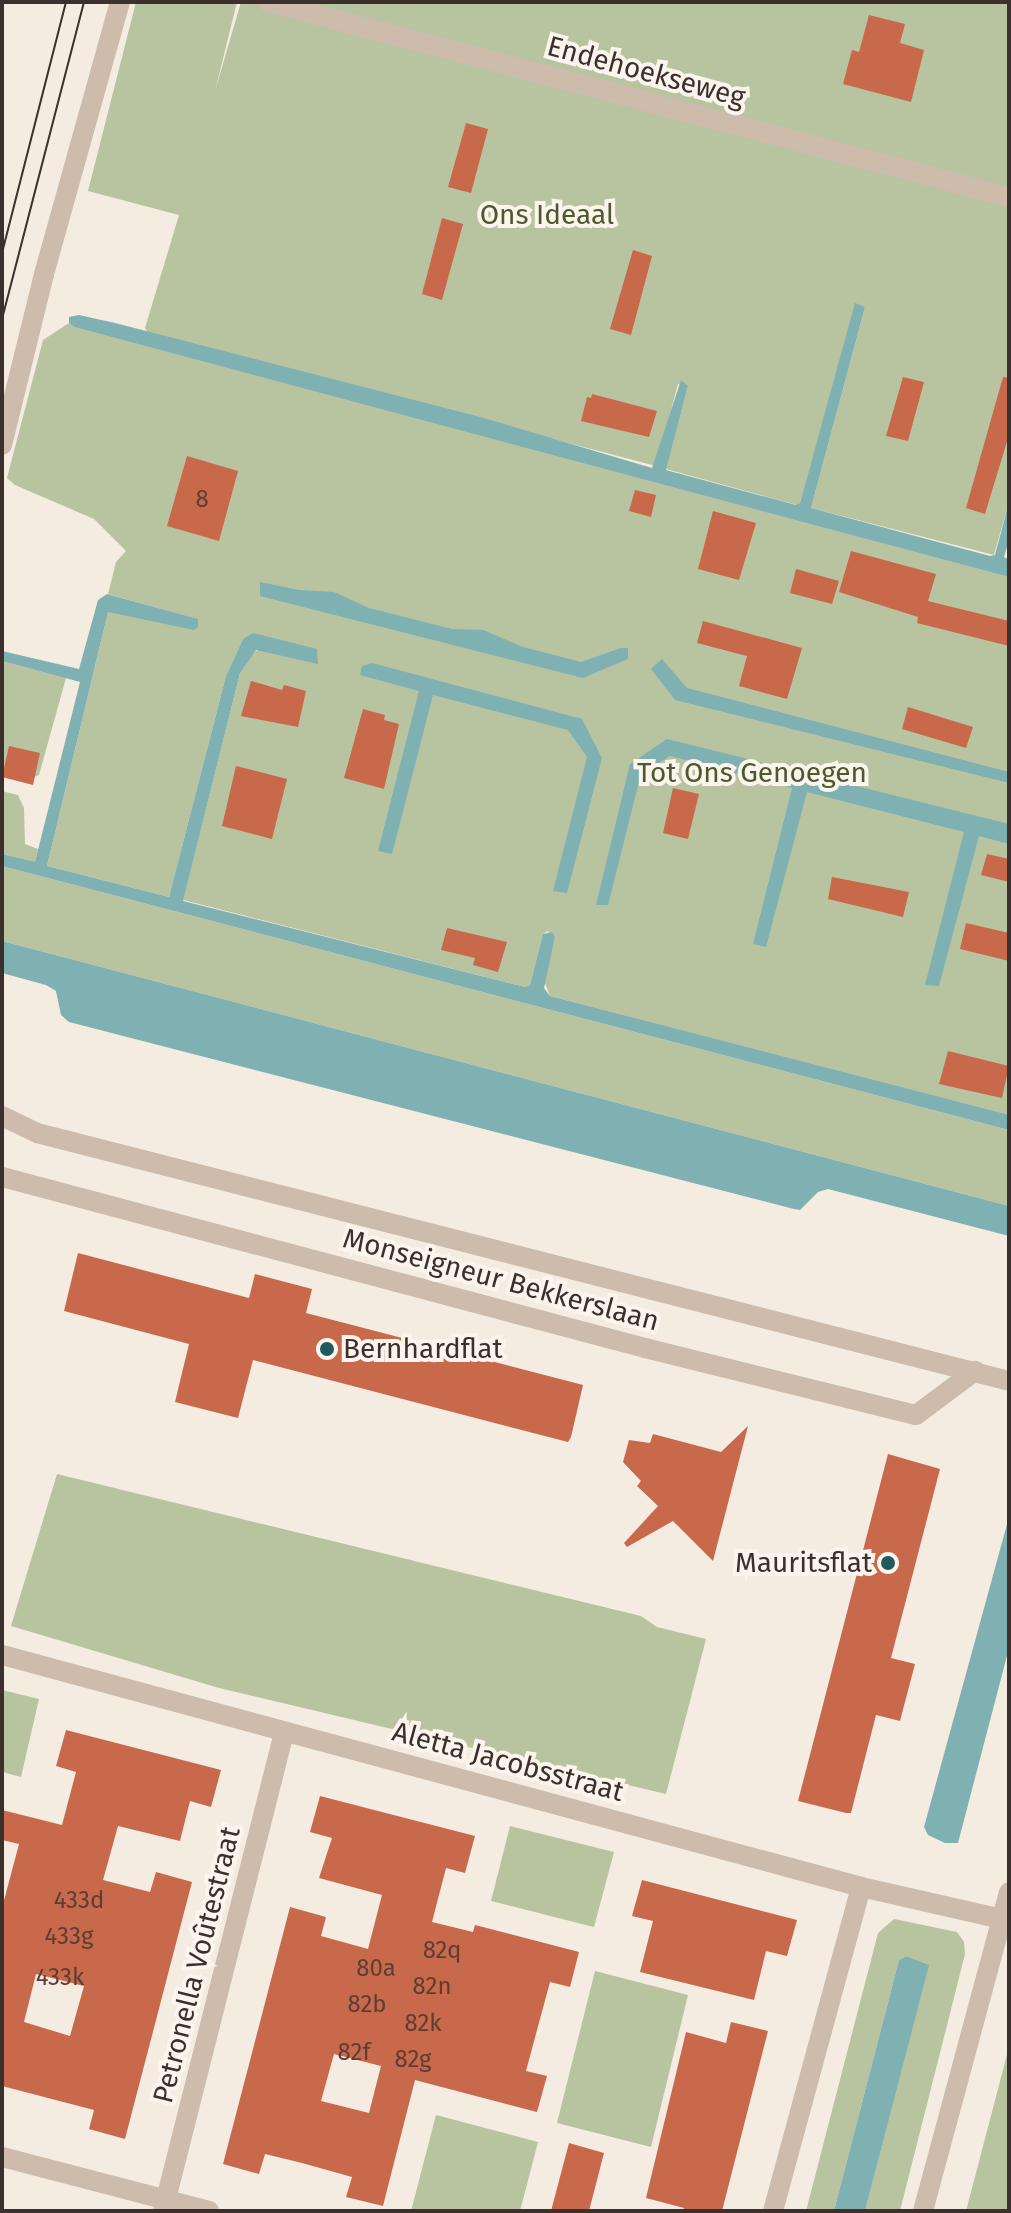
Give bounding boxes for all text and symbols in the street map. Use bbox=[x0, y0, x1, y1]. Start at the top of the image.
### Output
street label: Endehoekseweg bbox=[543, 29, 749, 115]
park label: Ons Ideaal bbox=[480, 198, 614, 232]
house number: 8 bbox=[195, 486, 209, 514]
park label: Tot Ons Genoegen bbox=[637, 756, 867, 790]
street label: Monseigneur Bekkerslaan bbox=[339, 1222, 663, 1338]
place label: Bernhardflat bbox=[343, 1332, 503, 1366]
marker: Bernhardflat bbox=[318, 1340, 336, 1358]
place label: Mauritsflat bbox=[735, 1546, 872, 1580]
marker: Mauritsflat bbox=[879, 1554, 897, 1572]
street label: Aletta Jacobsstraat bbox=[389, 1715, 627, 1809]
street label: Petronella Voûtestraat bbox=[146, 1823, 248, 2107]
house number: 433d bbox=[54, 1887, 104, 1915]
house number: 433g bbox=[45, 1923, 93, 1951]
house number: 82q bbox=[423, 1937, 461, 1965]
house number: 80a bbox=[356, 1955, 396, 1983]
house number: 433k bbox=[36, 1964, 84, 1992]
house number: 82n bbox=[413, 1973, 451, 2001]
house number: 82b bbox=[347, 1991, 387, 2019]
house number: 82k bbox=[404, 2010, 442, 2038]
house number: 82f bbox=[338, 2039, 370, 2067]
house number: 82g bbox=[395, 2046, 431, 2074]

